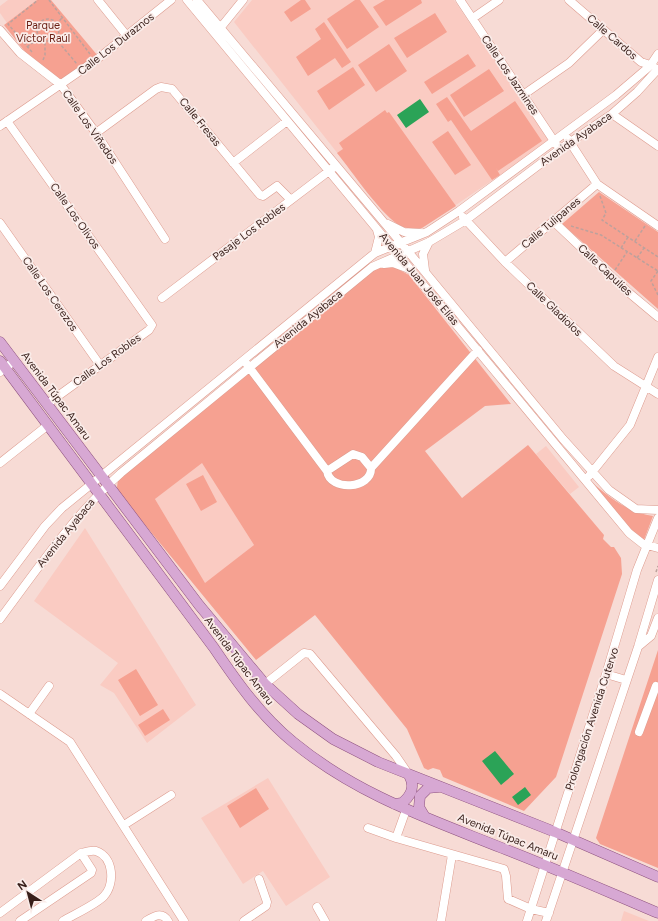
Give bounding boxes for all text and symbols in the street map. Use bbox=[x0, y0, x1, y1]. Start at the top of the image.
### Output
street label: Calle Los Duraznos bbox=[75, 10, 157, 78]
street label: Calle Cardos bbox=[584, 12, 640, 62]
park label: Parque Víctor Raúl bbox=[16, 19, 70, 45]
street label: Calle Los Jazmines bbox=[479, 33, 541, 117]
street label: Calle Los Viñedos bbox=[60, 88, 120, 166]
street label: Calle Fresas bbox=[177, 95, 223, 149]
street label: Avenida Ayabaca bbox=[538, 109, 614, 169]
street label: Calle Los Olivos bbox=[47, 180, 103, 252]
street label: Calle Tulipanes bbox=[519, 195, 583, 251]
street label: Pasaje Los Robles bbox=[210, 200, 288, 264]
street label: Avenida Juan José Elías bbox=[376, 230, 462, 328]
street label: Calle Capulies bbox=[575, 242, 635, 298]
street label: Calle Los Cerezos bbox=[20, 254, 80, 334]
street label: Calle Gladiolos bbox=[523, 279, 585, 339]
street label: Avenida Ayabaca bbox=[271, 287, 345, 351]
street label: Calle Los Robles bbox=[71, 331, 143, 389]
street label: Avenida Túpac Amaru bbox=[19, 349, 93, 443]
street label: Avenida Ayabaca bbox=[34, 496, 98, 570]
street label: Avenida Túpac Amaru bbox=[202, 614, 276, 708]
street label: Prolongación Avenida Cutervo bbox=[563, 646, 621, 792]
street label: Avenida Túpac Amaru bbox=[456, 811, 560, 863]
north arrow bbox=[8, 873, 48, 913]
text: N bbox=[15, 878, 30, 893]

